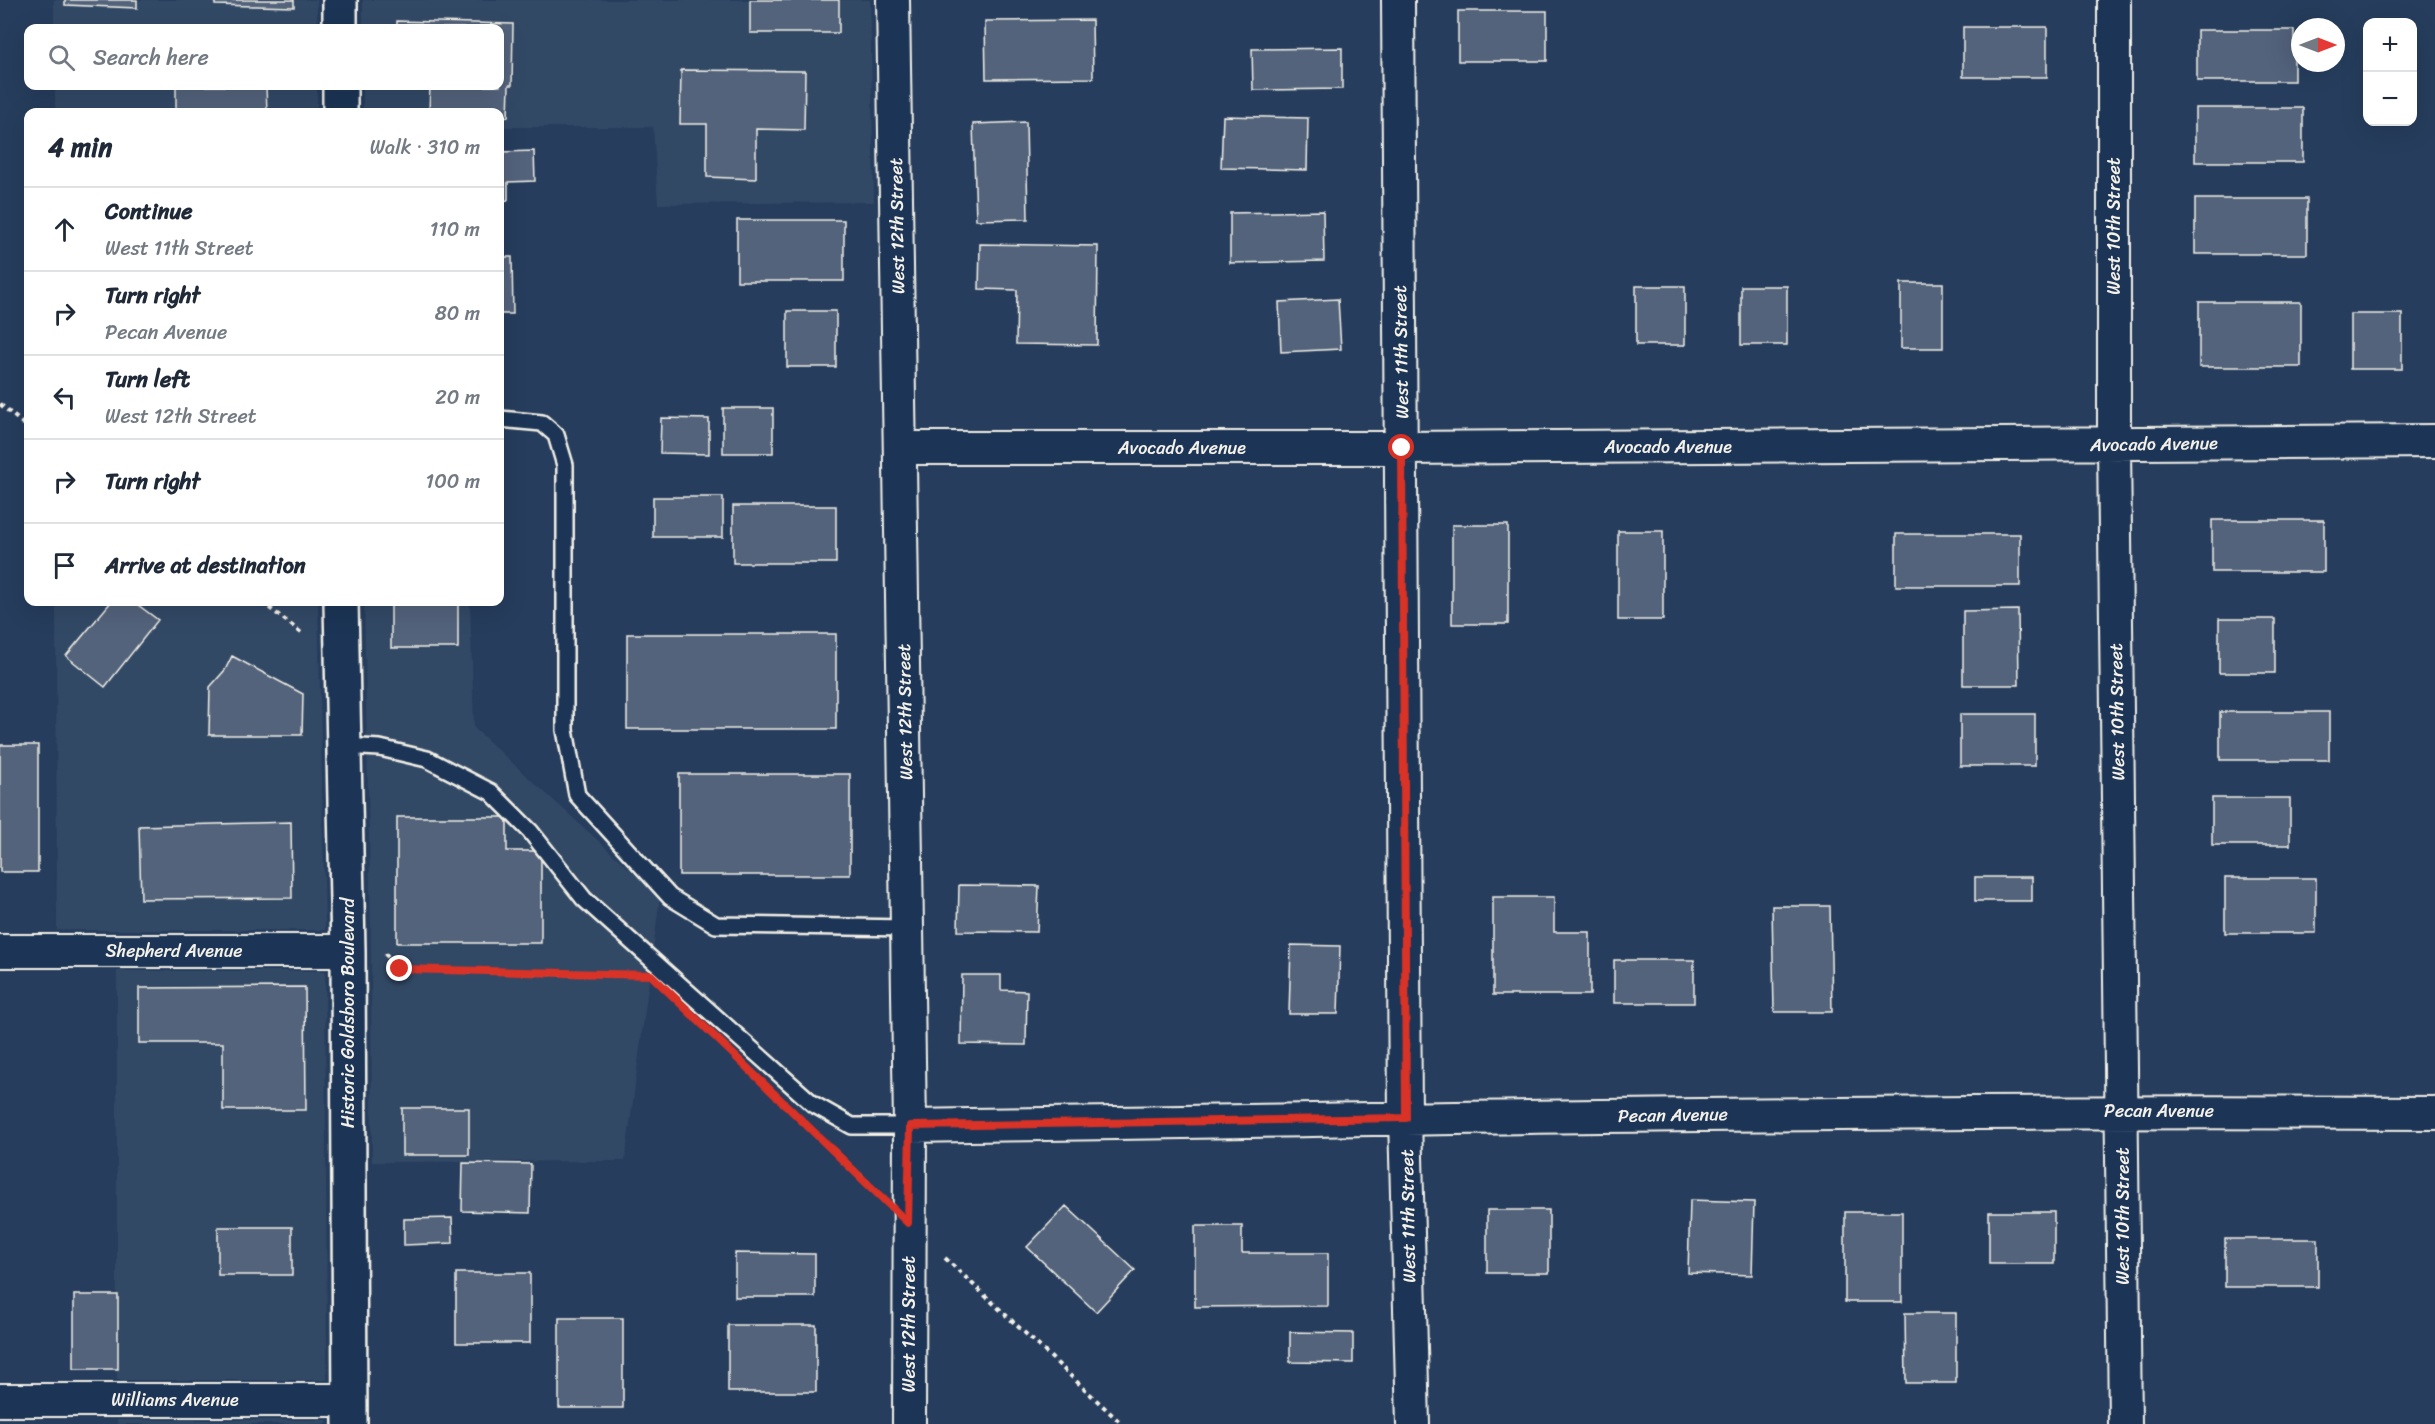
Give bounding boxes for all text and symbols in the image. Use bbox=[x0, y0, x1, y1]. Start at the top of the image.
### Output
north arrow bbox=[2291, 18, 2345, 72]
map controls bbox=[2363, 18, 2417, 126]
button: + bbox=[2363, 18, 2417, 72]
search box bbox=[24, 24, 504, 90]
text: Search here bbox=[93, 38, 209, 77]
icon: search bbox=[45, 41, 78, 74]
button: − bbox=[2363, 72, 2417, 126]
text: 4 min bbox=[48, 124, 112, 170]
text: Walk · 310 m bbox=[370, 130, 480, 165]
street label: West 12th Street bbox=[880, 157, 914, 294]
street label: West 10th Street bbox=[2098, 157, 2130, 295]
text: Continue bbox=[105, 192, 193, 231]
text: 110 m bbox=[430, 212, 480, 247]
icon: ahead bbox=[48, 213, 81, 246]
text: West 11th Street bbox=[105, 231, 254, 266]
text: Turn right bbox=[105, 276, 200, 315]
street label: West 11th Street bbox=[1384, 285, 1418, 419]
text: 80 m bbox=[435, 296, 480, 331]
icon: right bbox=[48, 297, 81, 330]
text: Pecan Avenue bbox=[105, 315, 227, 350]
text: Turn left bbox=[105, 360, 190, 399]
text: 20 m bbox=[435, 380, 480, 415]
icon: left bbox=[48, 381, 81, 414]
text: West 12th Street bbox=[105, 399, 257, 434]
street label: Avocado Avenue bbox=[2089, 427, 2219, 461]
street label: Avocado Avenue bbox=[1603, 431, 1732, 463]
street label: Avocado Avenue bbox=[1117, 432, 1246, 464]
route start bbox=[1388, 434, 1414, 460]
text: Turn right bbox=[105, 462, 200, 501]
text: 100 m bbox=[426, 464, 480, 499]
icon: right bbox=[48, 465, 81, 498]
text: Arrive at destination bbox=[105, 546, 306, 585]
icon: arrive bbox=[48, 549, 81, 582]
street label: West 12th Street bbox=[888, 643, 922, 780]
street label: West 10th Street bbox=[2100, 643, 2134, 781]
street label: Historic Goldsboro Boulevard bbox=[332, 896, 364, 1128]
street label: Shepherd Avenue bbox=[105, 935, 243, 967]
route end bbox=[386, 955, 412, 981]
street label: Pecan Avenue bbox=[2104, 1095, 2214, 1127]
street label: Pecan Avenue bbox=[1618, 1098, 1728, 1132]
street label: West 10th Street bbox=[2107, 1147, 2139, 1285]
street label: West 11th Street bbox=[1391, 1149, 1425, 1283]
street label: West 12th Street bbox=[893, 1256, 925, 1392]
street label: Williams Avenue bbox=[111, 1384, 239, 1416]

